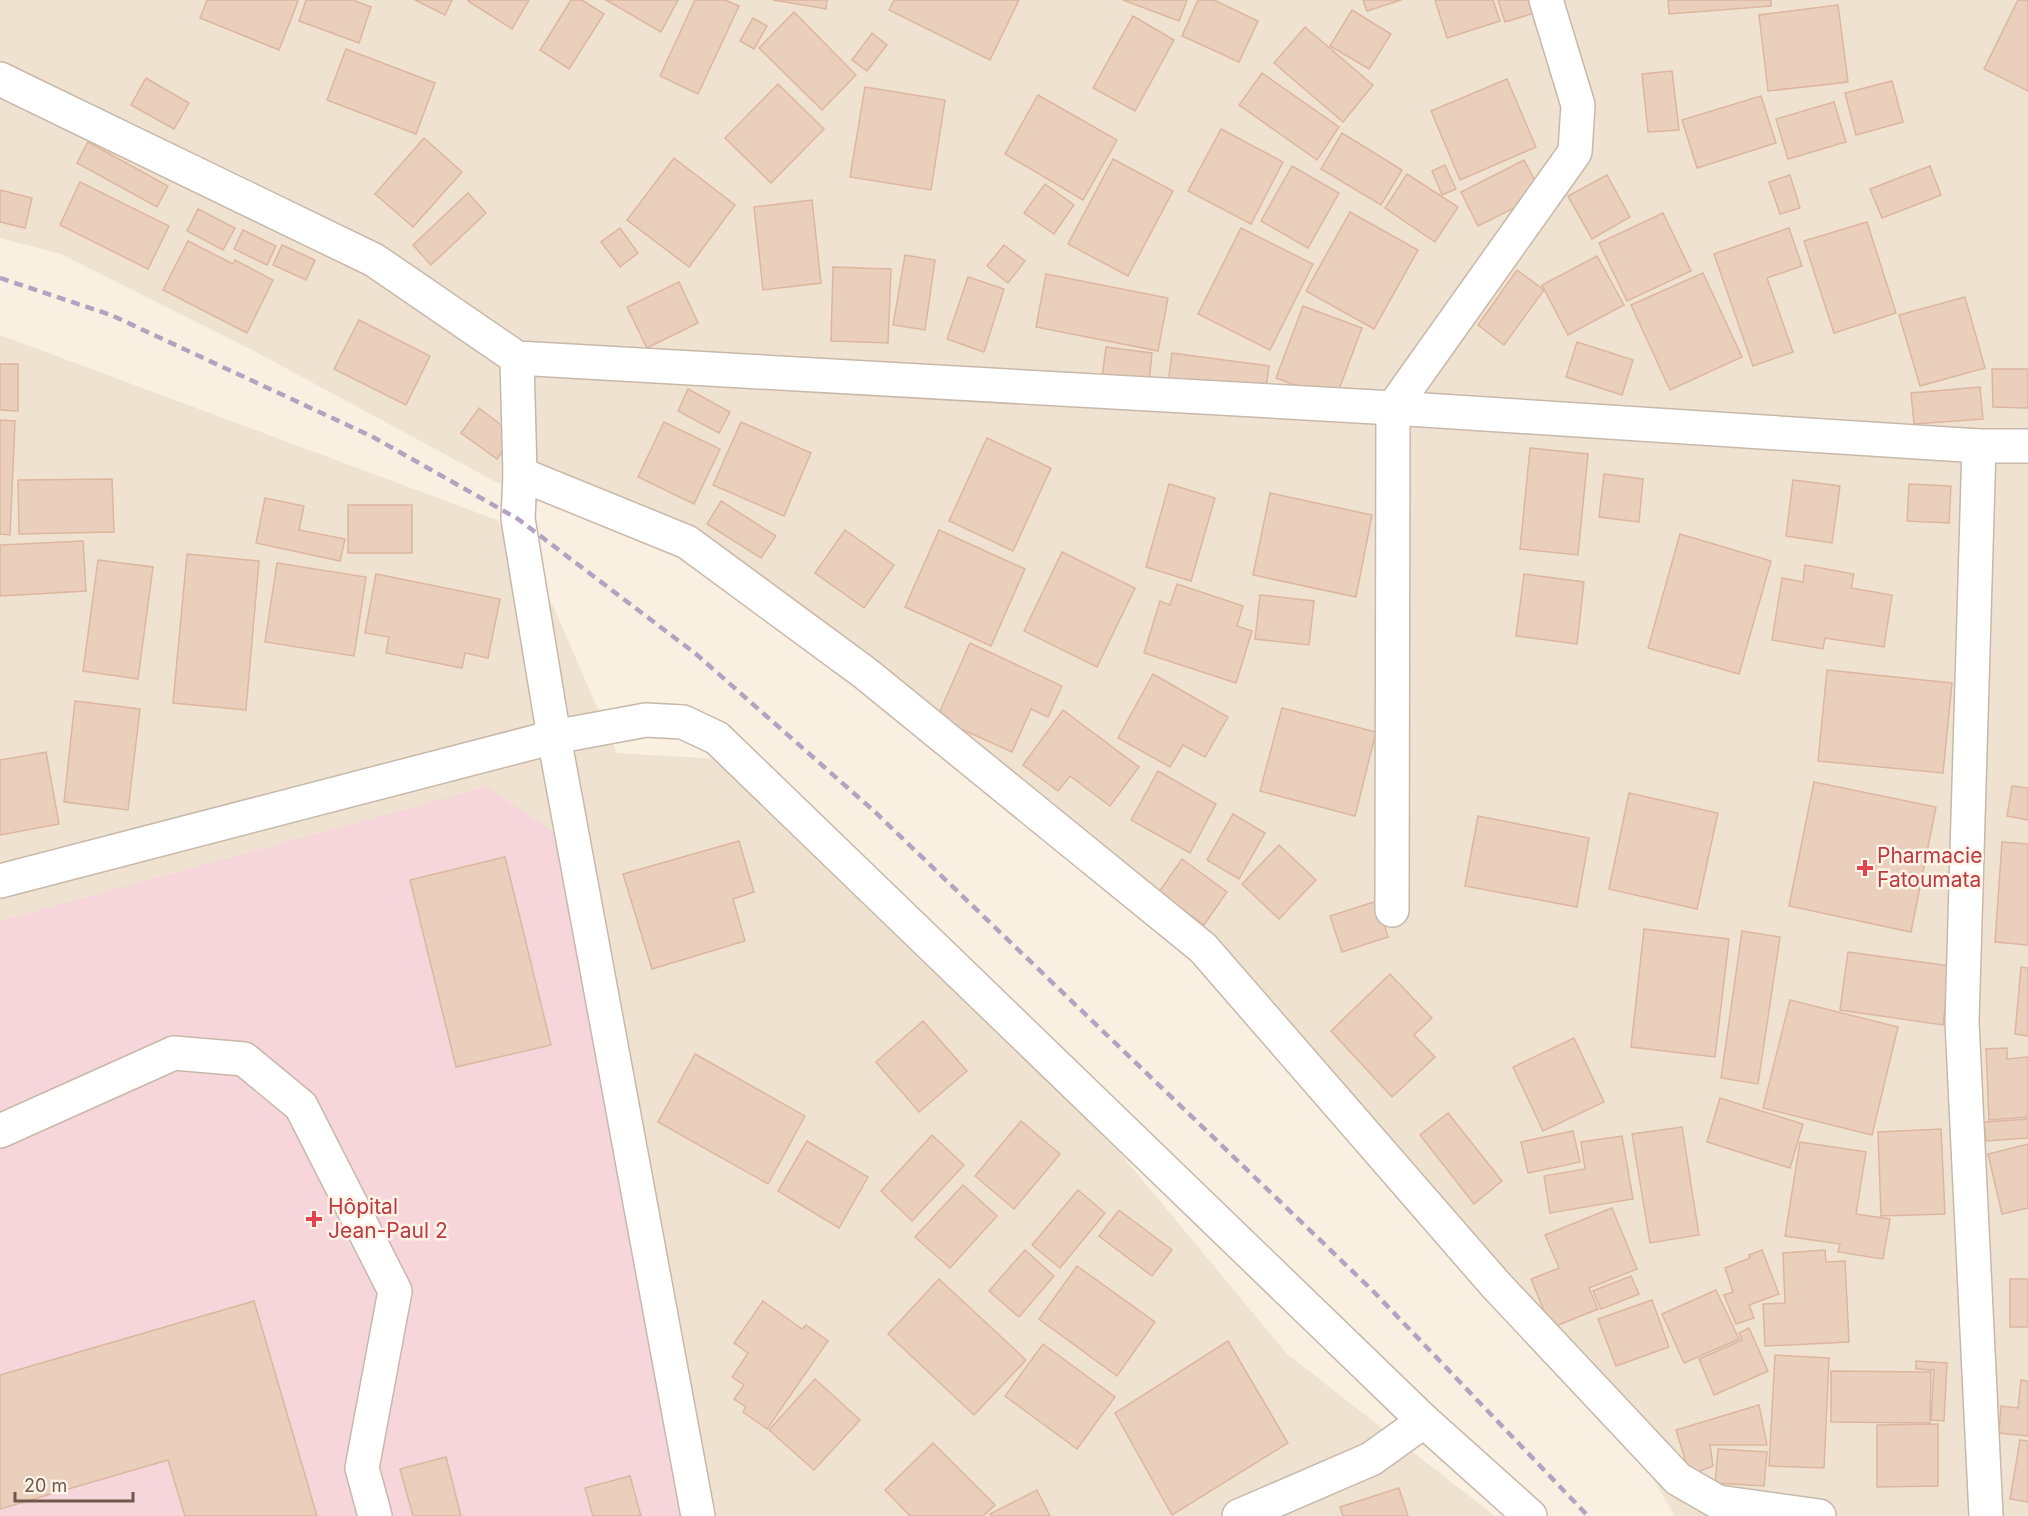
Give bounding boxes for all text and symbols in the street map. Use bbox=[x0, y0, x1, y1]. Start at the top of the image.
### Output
place label: Pharmacie Fatoumata bbox=[1877, 843, 1982, 892]
marker: Pharmacie Fatoumata bbox=[1858, 861, 1872, 875]
place label: Hôpital Jean-Paul 2 bbox=[328, 1194, 448, 1243]
marker: Hôpital Jean-Paul 2 bbox=[305, 1210, 323, 1228]
scale bar bbox=[15, 1465, 134, 1503]
text: 20 m bbox=[24, 1475, 67, 1496]

